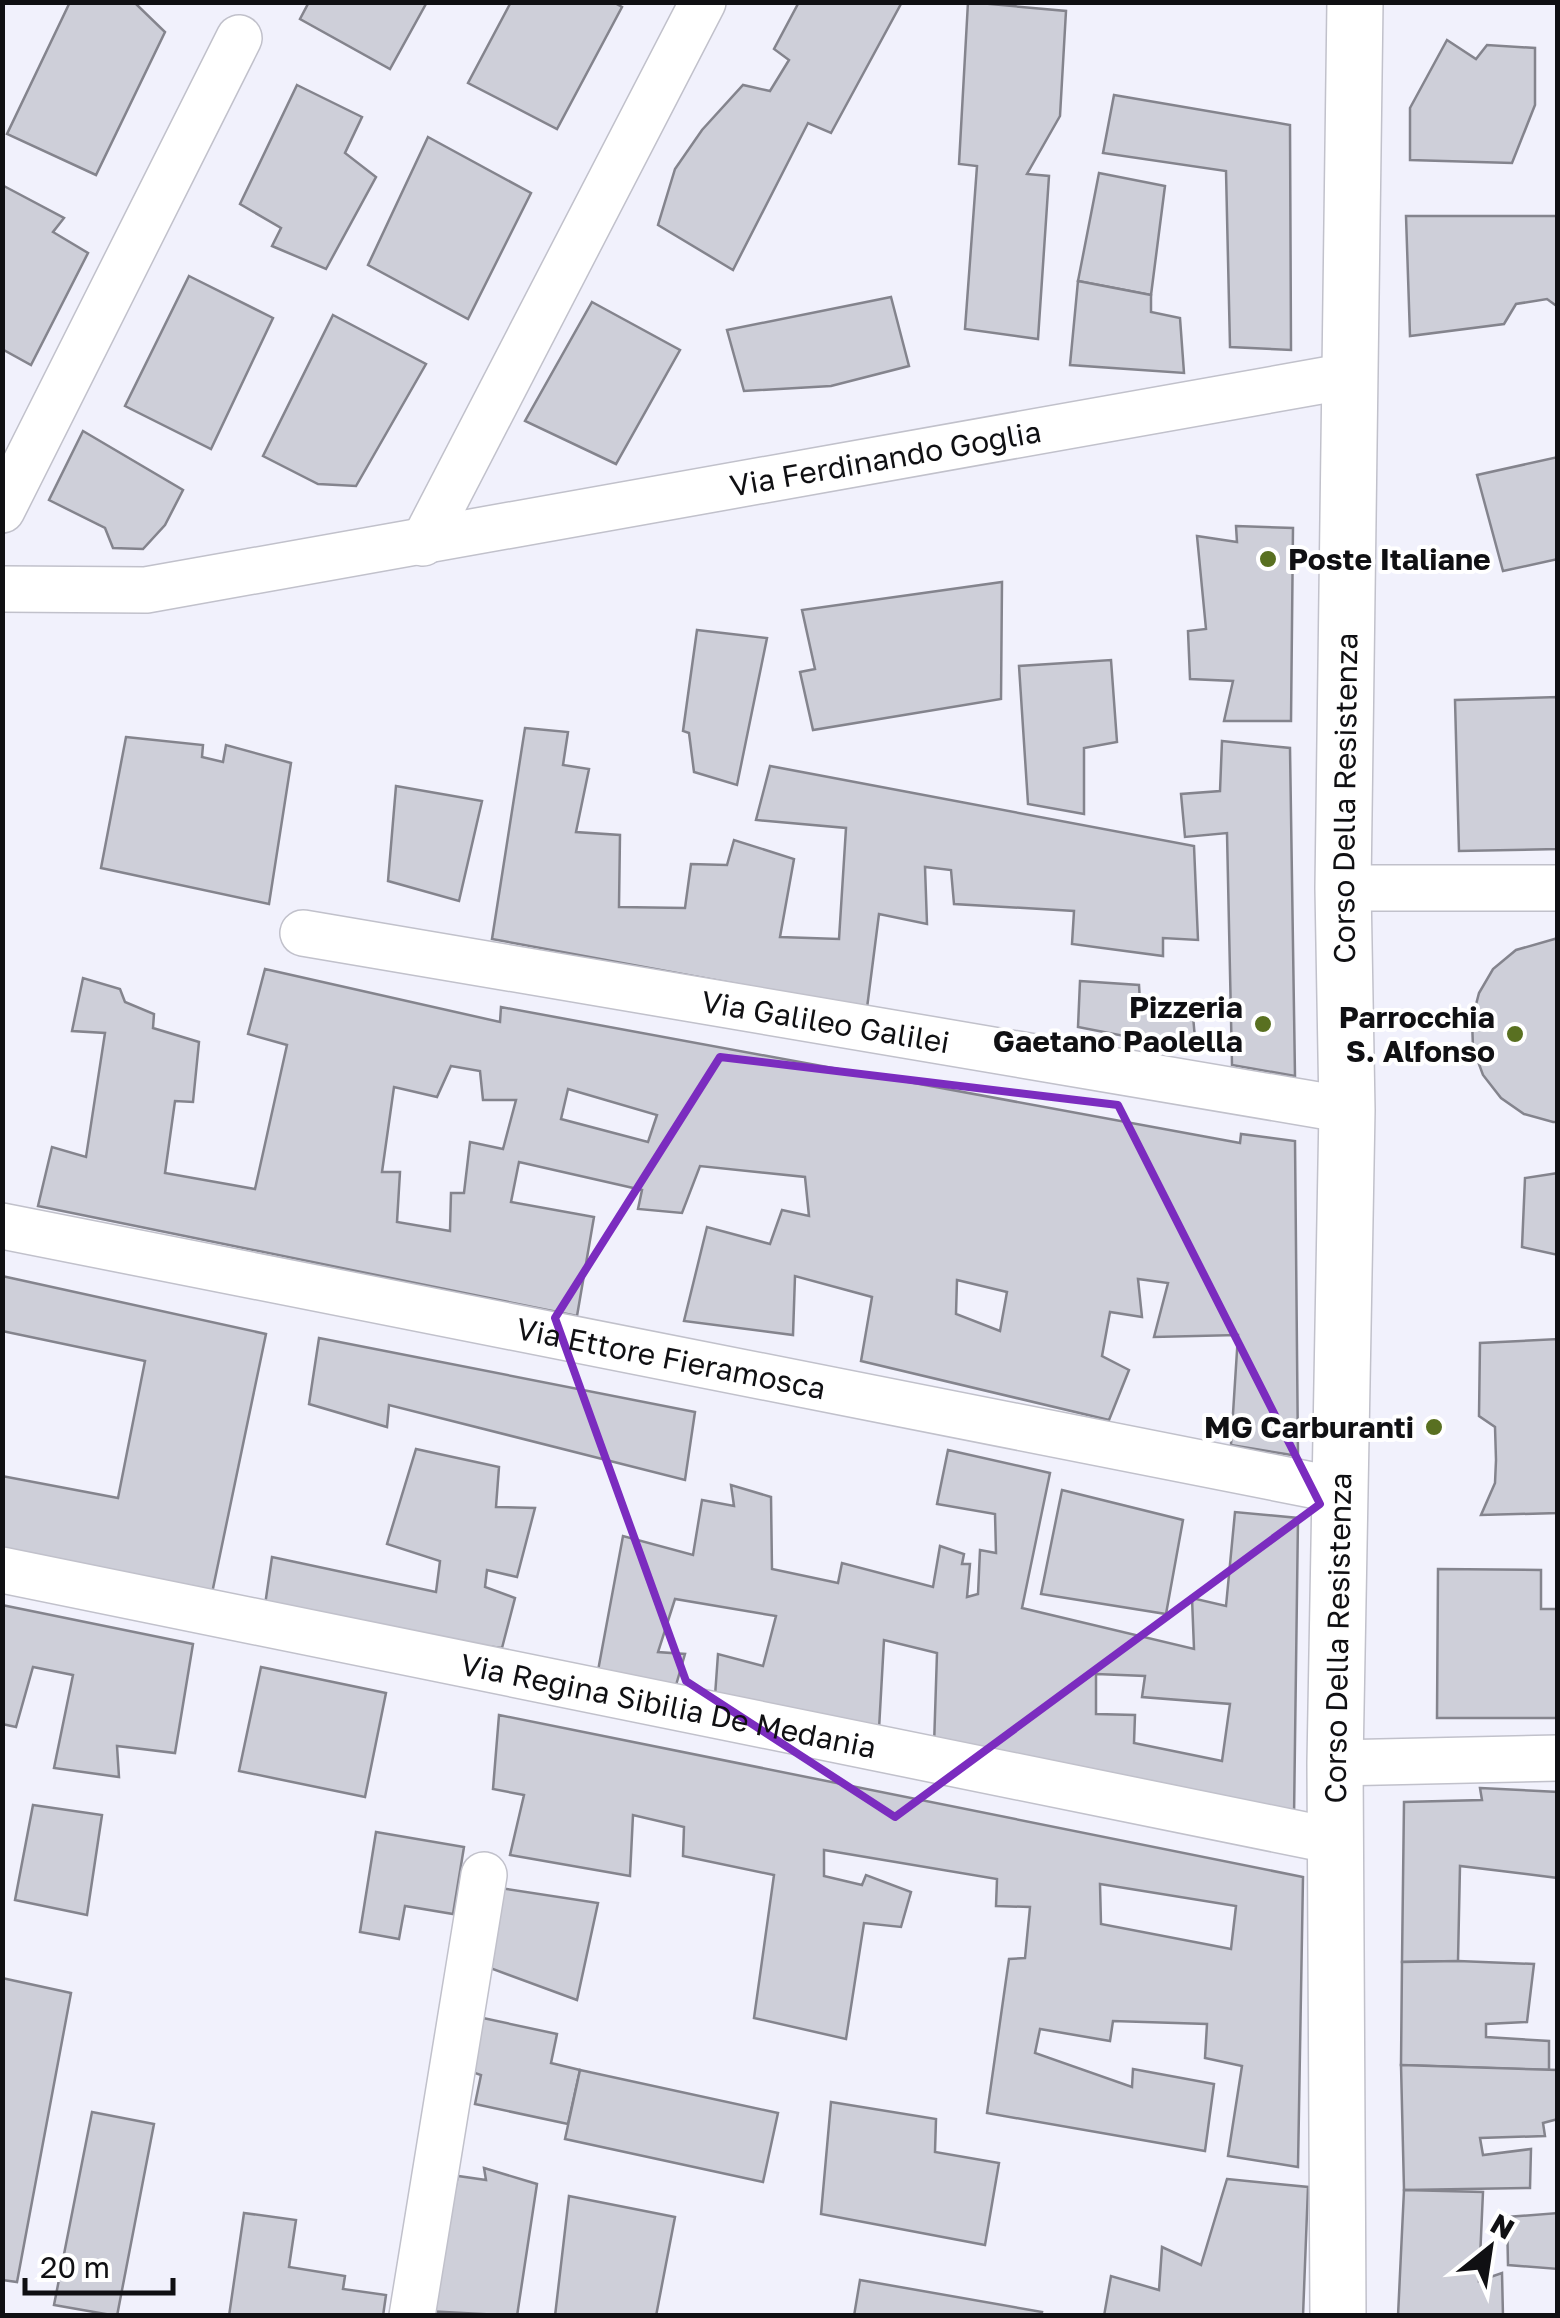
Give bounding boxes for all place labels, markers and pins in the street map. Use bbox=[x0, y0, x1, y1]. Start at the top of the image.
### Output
place label: Poste Italiane bbox=[1288, 541, 1491, 577]
marker: Poste Italiane bbox=[1257, 548, 1279, 570]
place label: Pizzeria Gaetano Paolella bbox=[993, 989, 1243, 1059]
place label: Parrocchia S. Alfonso bbox=[1339, 999, 1495, 1069]
marker: Pizzeria Gaetano Paolella bbox=[1252, 1013, 1274, 1035]
marker: Parrocchia S. Alfonso bbox=[1504, 1023, 1526, 1045]
place label: MG Carburanti bbox=[1204, 1409, 1414, 1445]
marker: MG Carburanti bbox=[1423, 1416, 1445, 1438]

